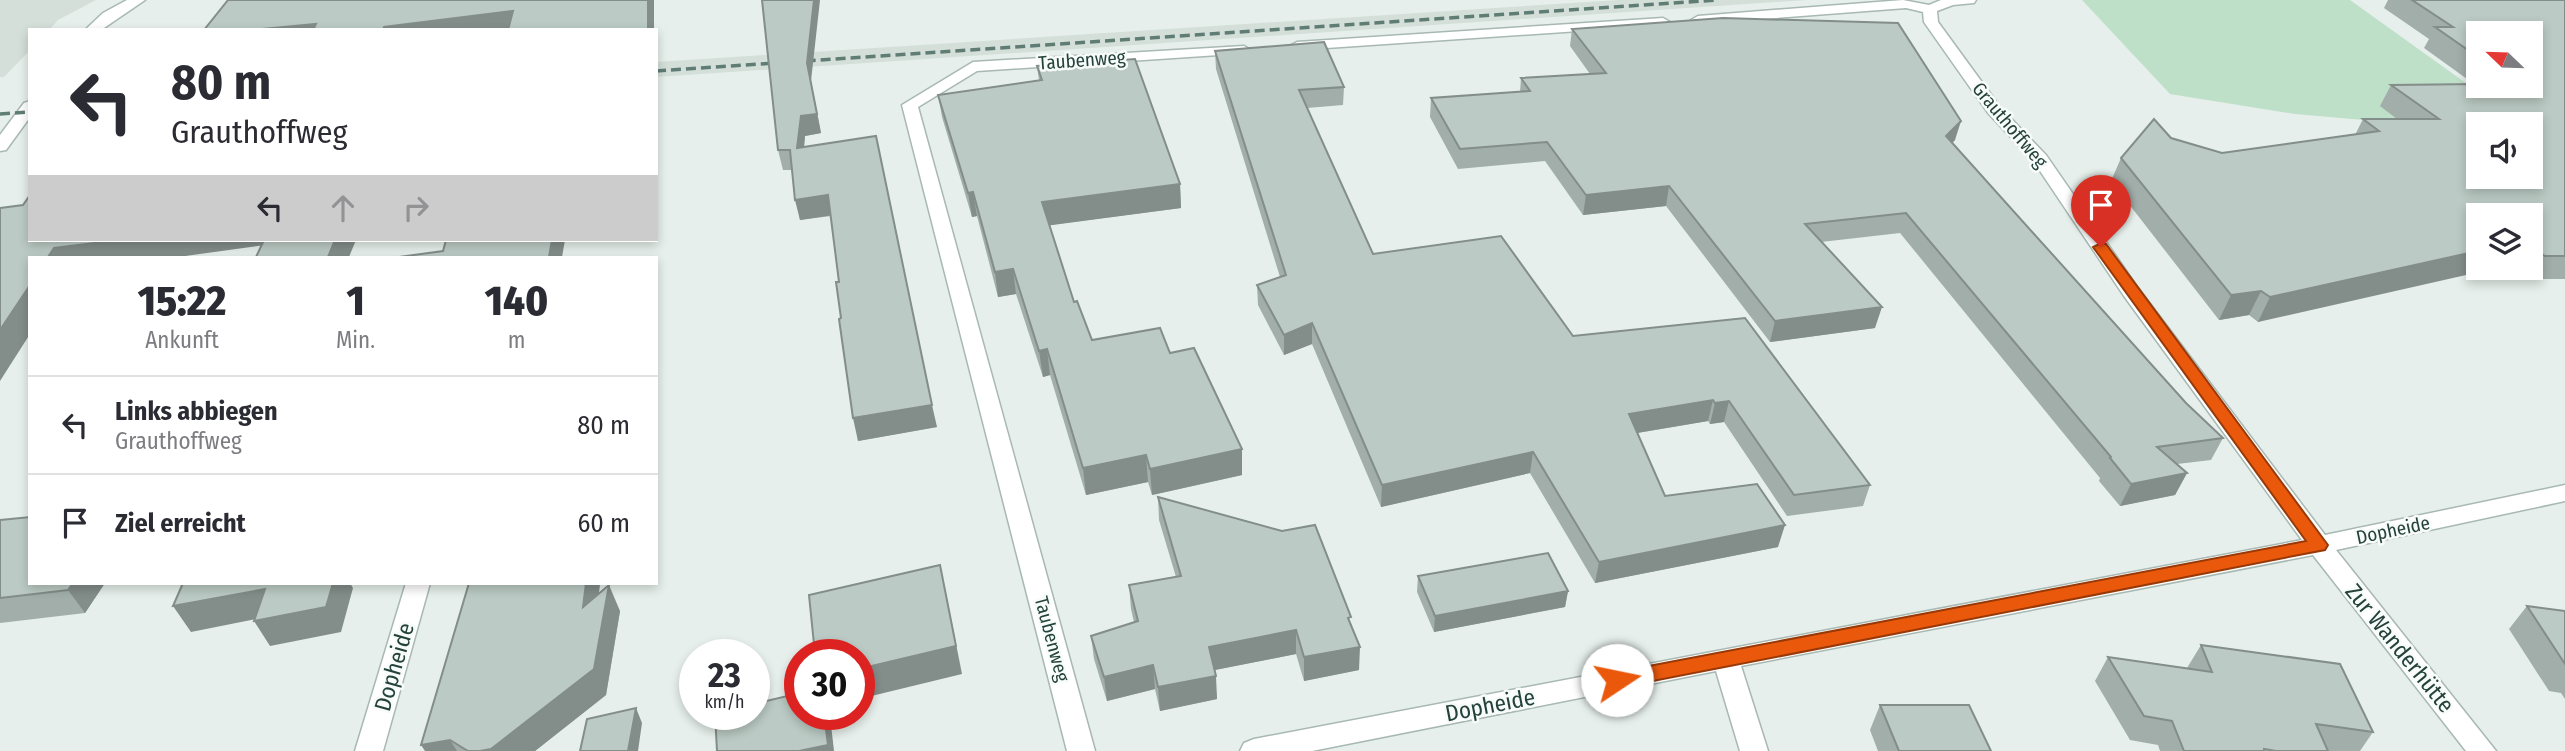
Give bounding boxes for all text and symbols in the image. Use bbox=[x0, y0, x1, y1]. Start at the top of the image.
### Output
north arrow bbox=[2466, 21, 2543, 98]
map controls bbox=[2466, 21, 2543, 280]
street label: Taubenweg bbox=[1038, 45, 1126, 75]
text: 80 m bbox=[171, 53, 271, 112]
icon: left bbox=[56, 56, 147, 147]
street label: Grauthoffweg bbox=[1968, 77, 2053, 173]
button: sound bbox=[2466, 112, 2543, 189]
text: Grauthoffweg bbox=[171, 113, 347, 151]
pin bbox=[2071, 175, 2131, 247]
icon: arrive bbox=[2082, 186, 2120, 224]
icon: left bbox=[251, 189, 289, 227]
icon: ahead bbox=[324, 189, 362, 227]
icon: right bbox=[397, 189, 435, 227]
button: layers bbox=[2466, 203, 2543, 280]
text: 15:22 bbox=[138, 276, 226, 326]
text: 1 bbox=[346, 276, 365, 326]
text: 140 bbox=[485, 276, 548, 326]
text: Ankunft bbox=[145, 326, 219, 354]
text: Min. bbox=[336, 326, 375, 354]
text: m bbox=[508, 326, 525, 354]
text: Links abbiegen bbox=[115, 396, 278, 427]
icon: left bbox=[56, 406, 94, 444]
text: 80 m bbox=[577, 410, 630, 441]
text: Grauthoffweg bbox=[115, 427, 242, 455]
icon: arrive bbox=[56, 504, 94, 542]
text: Ziel erreicht bbox=[115, 508, 246, 539]
text: 60 m bbox=[577, 508, 630, 539]
street label: Dopheide bbox=[2354, 511, 2432, 549]
street label: Zur Wanderhütte bbox=[2339, 578, 2461, 718]
street label: Taubenweg bbox=[1030, 594, 1074, 684]
street label: Dopheide bbox=[368, 620, 420, 714]
speed limit sign: 30 bbox=[784, 639, 875, 730]
position arrow bbox=[1580, 643, 1654, 717]
text: 23 bbox=[708, 654, 741, 696]
street label: Dopheide bbox=[1443, 683, 1537, 727]
text: km/h bbox=[704, 691, 745, 713]

